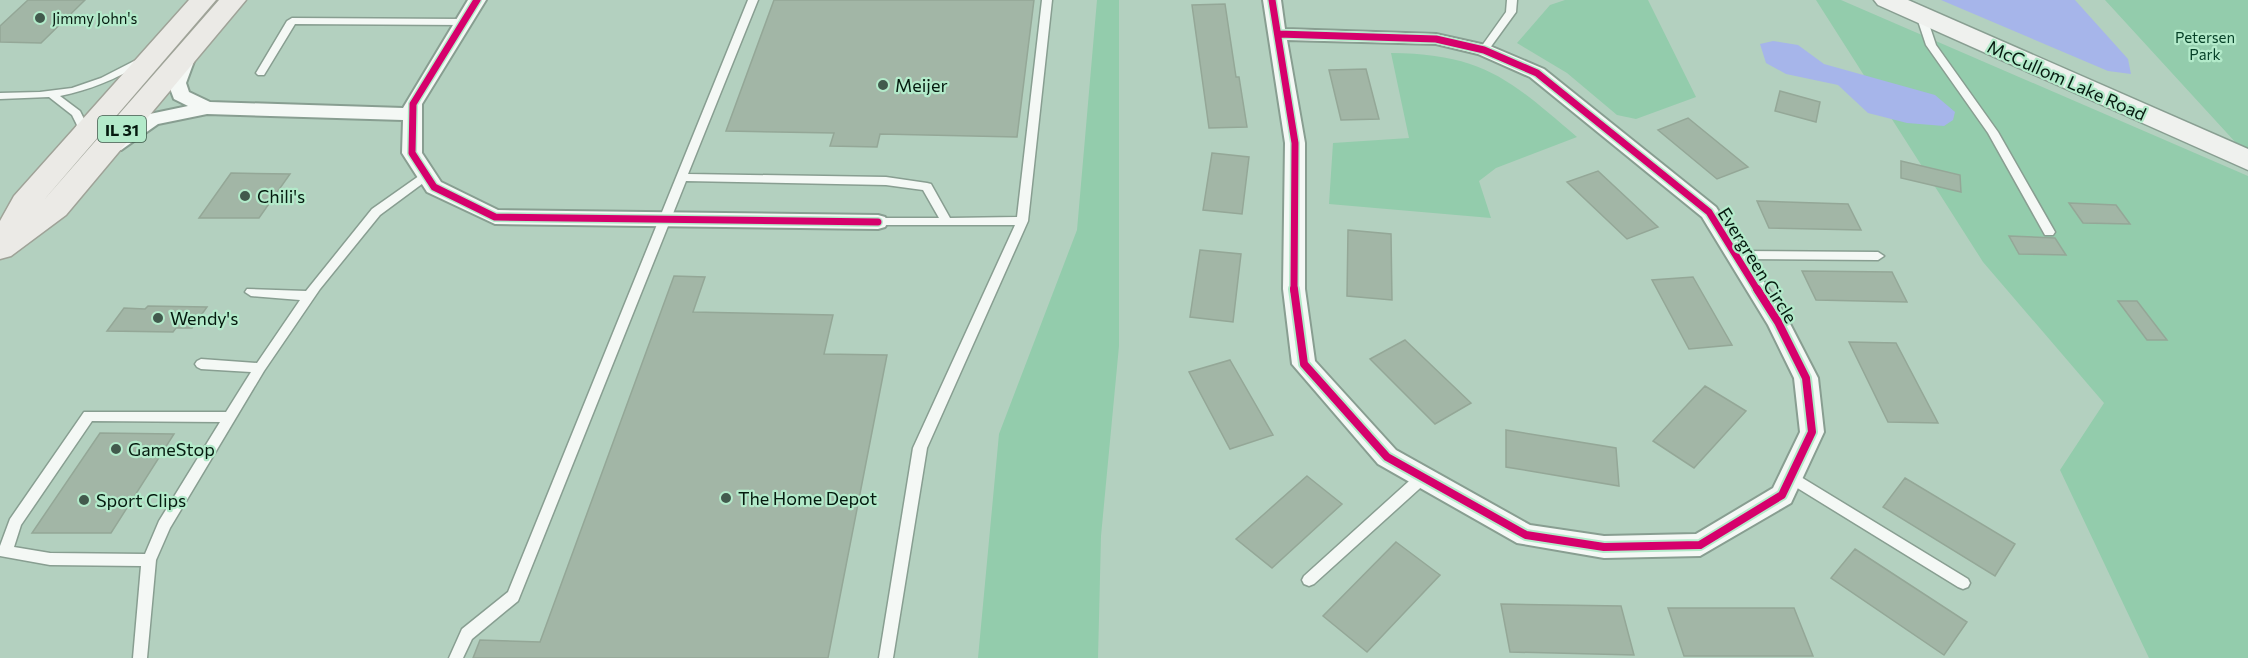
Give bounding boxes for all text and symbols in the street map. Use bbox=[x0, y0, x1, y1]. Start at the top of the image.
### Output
place label: Jimmy John's bbox=[52, 9, 137, 27]
marker: Jimmy John's bbox=[33, 11, 47, 25]
park label: Petersen Park bbox=[2175, 28, 2235, 63]
street label: McCullom Lake Road bbox=[1984, 35, 2150, 125]
place label: Meijer bbox=[895, 74, 948, 96]
marker: Meijer bbox=[876, 78, 890, 92]
road number: IL 31 bbox=[98, 116, 146, 142]
place label: Chili's bbox=[257, 185, 305, 207]
marker: Chili's bbox=[238, 189, 252, 203]
street label: Evergreen Circle bbox=[1714, 203, 1802, 327]
place label: Wendy's bbox=[170, 307, 238, 329]
marker: Wendy's bbox=[151, 311, 165, 325]
place label: GameStop bbox=[128, 438, 215, 460]
marker: GameStop bbox=[109, 442, 123, 456]
place label: The Home Depot bbox=[738, 487, 877, 509]
place label: Sport Clips bbox=[96, 489, 186, 511]
marker: The Home Depot bbox=[719, 491, 733, 505]
marker: Sport Clips bbox=[77, 493, 91, 507]

